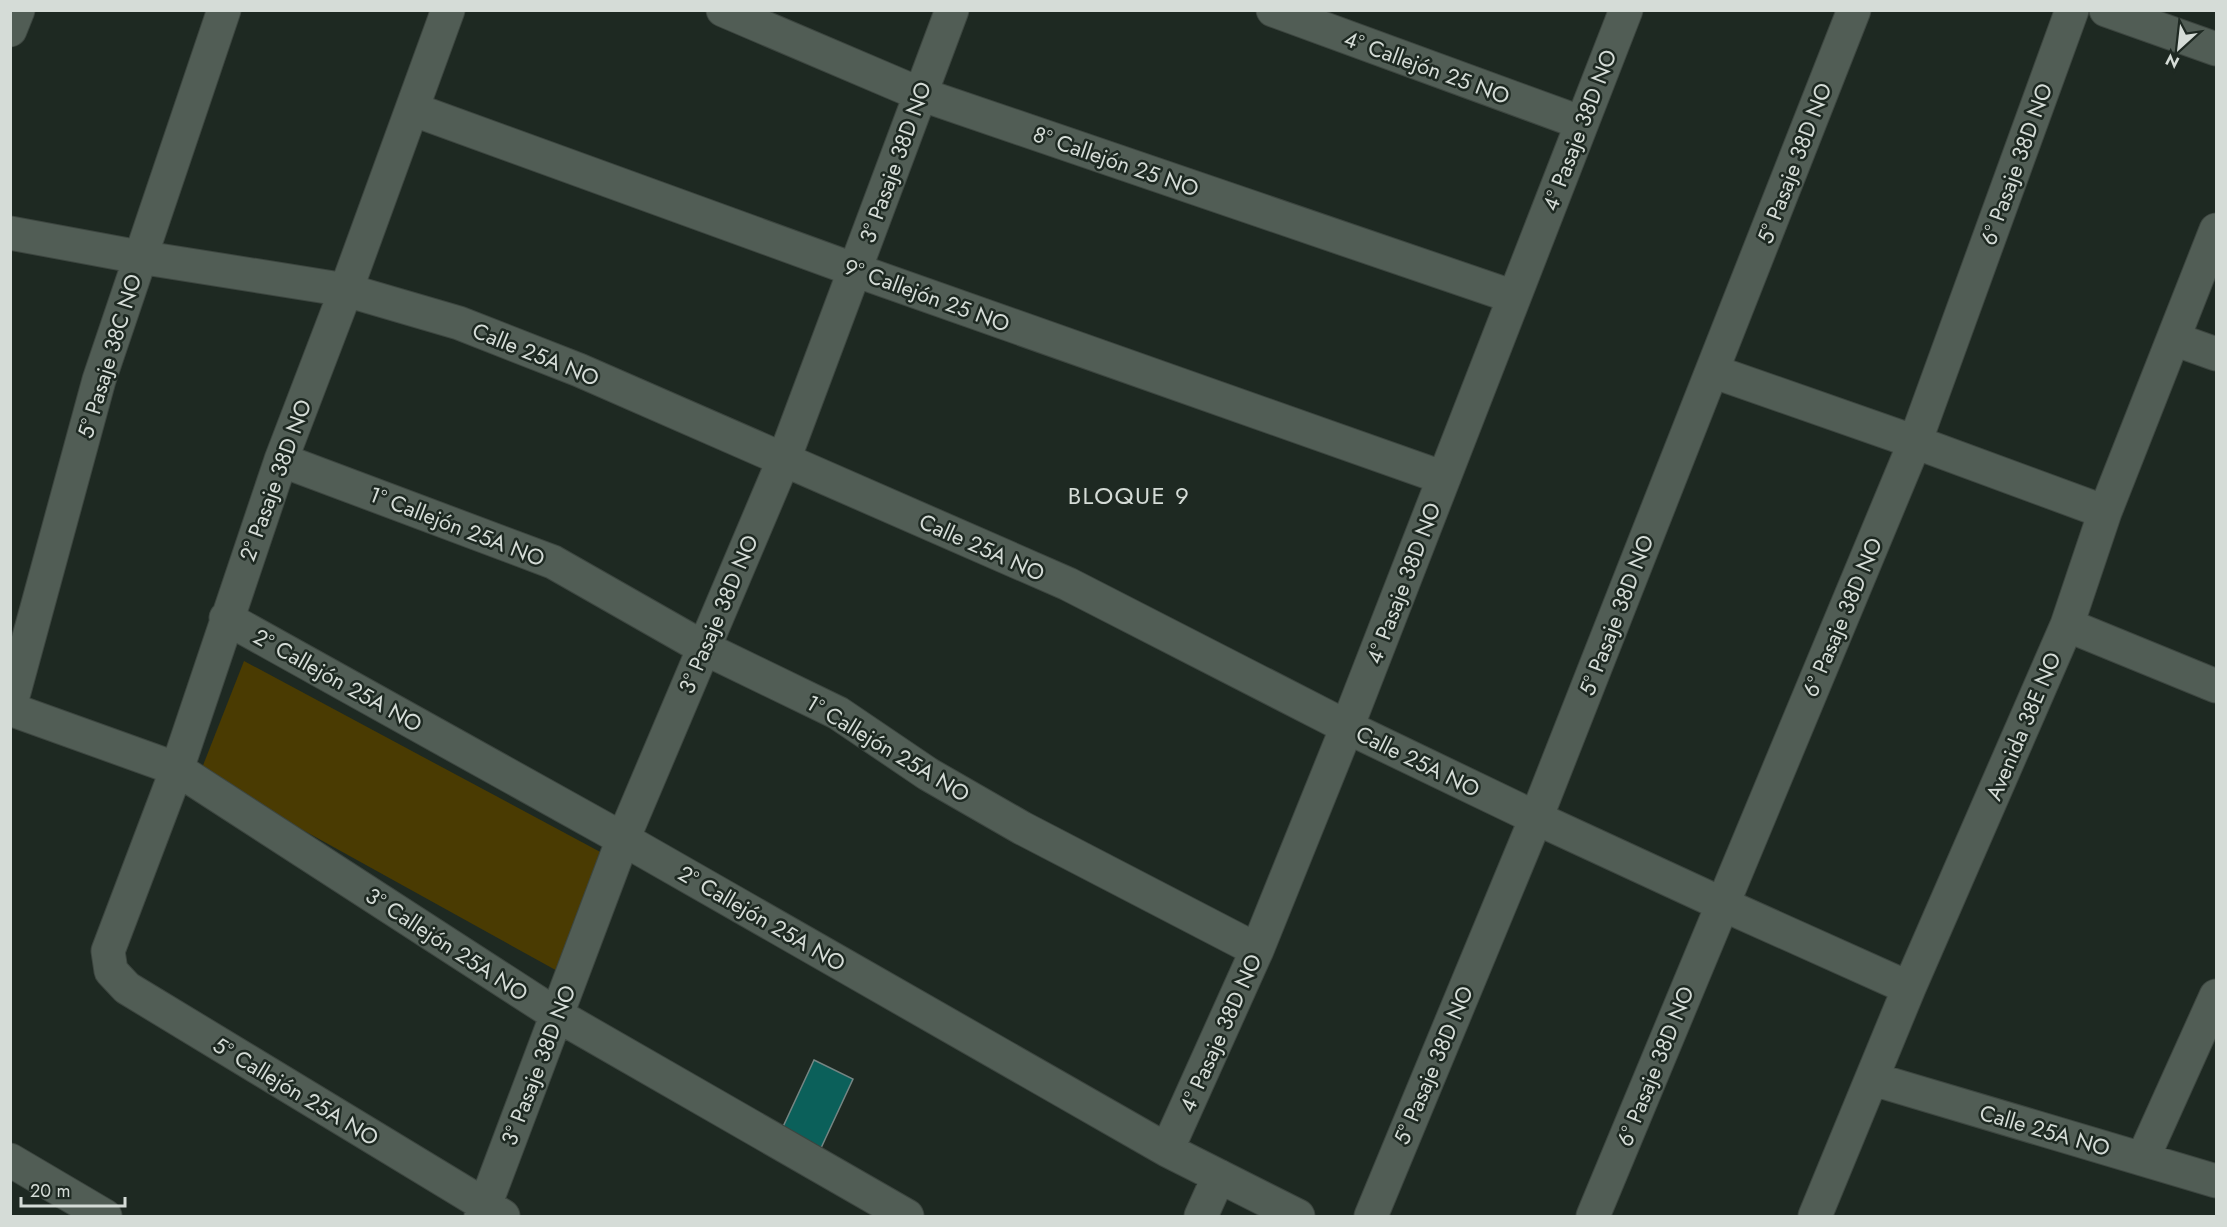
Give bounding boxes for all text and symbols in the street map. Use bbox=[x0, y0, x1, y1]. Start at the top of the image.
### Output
north arrow bbox=[2149, 18, 2209, 78]
street label: 4° Callejón 25 NO bbox=[1340, 22, 1514, 112]
street label: 4° Pasaje 38D NO bbox=[1534, 45, 1624, 215]
text: N bbox=[2162, 48, 2183, 74]
street label: 3° Pasaje 38D NO bbox=[851, 77, 939, 247]
street label: 5° Pasaje 38D NO bbox=[1749, 78, 1839, 248]
street label: 6° Pasaje 38D NO bbox=[1972, 79, 2060, 249]
street label: 8° Callejón 25 NO bbox=[1029, 118, 1203, 204]
street label: 9° Callejón 25 NO bbox=[840, 250, 1014, 340]
street label: 5° Pasaje 38C NO bbox=[69, 270, 149, 442]
street label: Calle 25A NO bbox=[468, 314, 604, 394]
street label: 2° Pasaje 38D NO bbox=[231, 395, 319, 565]
street label: 1° Callejón 25A NO bbox=[365, 478, 549, 574]
district label: BLOQUE 9 bbox=[1068, 478, 1190, 513]
street label: 4° Pasaje 38D NO bbox=[1358, 498, 1448, 668]
street label: Calle 25A NO bbox=[914, 505, 1050, 589]
street label: 3° Pasaje 38D NO bbox=[670, 530, 766, 698]
street label: 5° Pasaje 38D NO bbox=[1571, 530, 1661, 700]
street label: 6° Pasaje 38D NO bbox=[1794, 532, 1890, 702]
street label: 2° Callejón 25A NO bbox=[248, 620, 428, 740]
street label: Avenida 38E NO bbox=[1977, 647, 2069, 805]
street label: 1° Callejón 25A NO bbox=[800, 686, 976, 810]
street label: Calle 25A NO bbox=[1351, 717, 1485, 805]
street label: 2° Callejón 25A NO bbox=[672, 857, 852, 979]
street label: 3° Callejón 25A NO bbox=[359, 879, 535, 1009]
street label: 4° Pasaje 38D NO bbox=[1171, 949, 1269, 1117]
street label: 3° Pasaje 38D NO bbox=[493, 980, 583, 1150]
street label: 5° Pasaje 38D NO bbox=[1385, 981, 1481, 1149]
street label: 6° Pasaje 38D NO bbox=[1608, 981, 1702, 1151]
street label: 5° Callejón 25A NO bbox=[207, 1029, 385, 1153]
street label: Calle 25A NO bbox=[1976, 1096, 2114, 1164]
scale bar bbox=[21, 1170, 124, 1208]
text: 20 m bbox=[30, 1178, 70, 1204]

